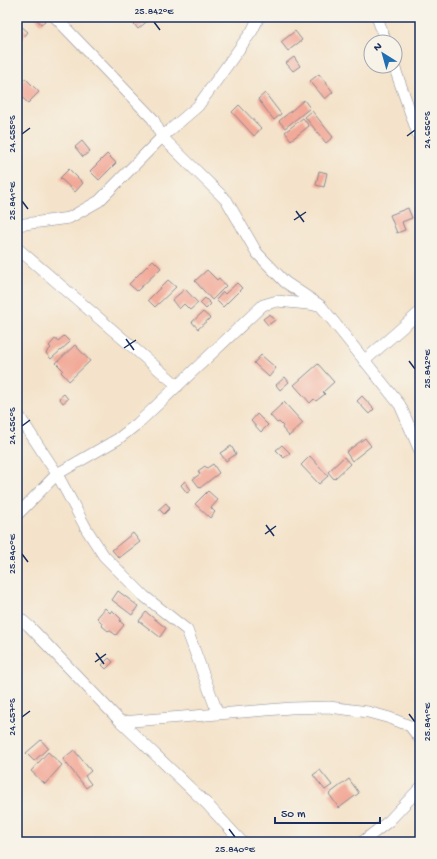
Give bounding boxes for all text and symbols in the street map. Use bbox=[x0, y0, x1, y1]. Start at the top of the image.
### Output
text: 25.842°E bbox=[134, 6, 174, 18]
north arrow bbox=[363, 34, 403, 74]
text: N bbox=[372, 41, 385, 55]
text: 24.656°S bbox=[422, 111, 434, 149]
text: 24.655°S bbox=[7, 115, 19, 153]
text: 25.841°E bbox=[7, 181, 19, 220]
text: 25.842°E bbox=[422, 349, 434, 389]
text: 24.656°S bbox=[7, 407, 19, 445]
text: 25.840°E bbox=[7, 533, 19, 574]
text: 24.657°S bbox=[7, 698, 19, 736]
text: 25.841°E bbox=[422, 702, 434, 741]
scale bar bbox=[275, 799, 380, 825]
text: 50 m bbox=[281, 808, 306, 822]
text: 25.840°E bbox=[215, 844, 256, 856]

